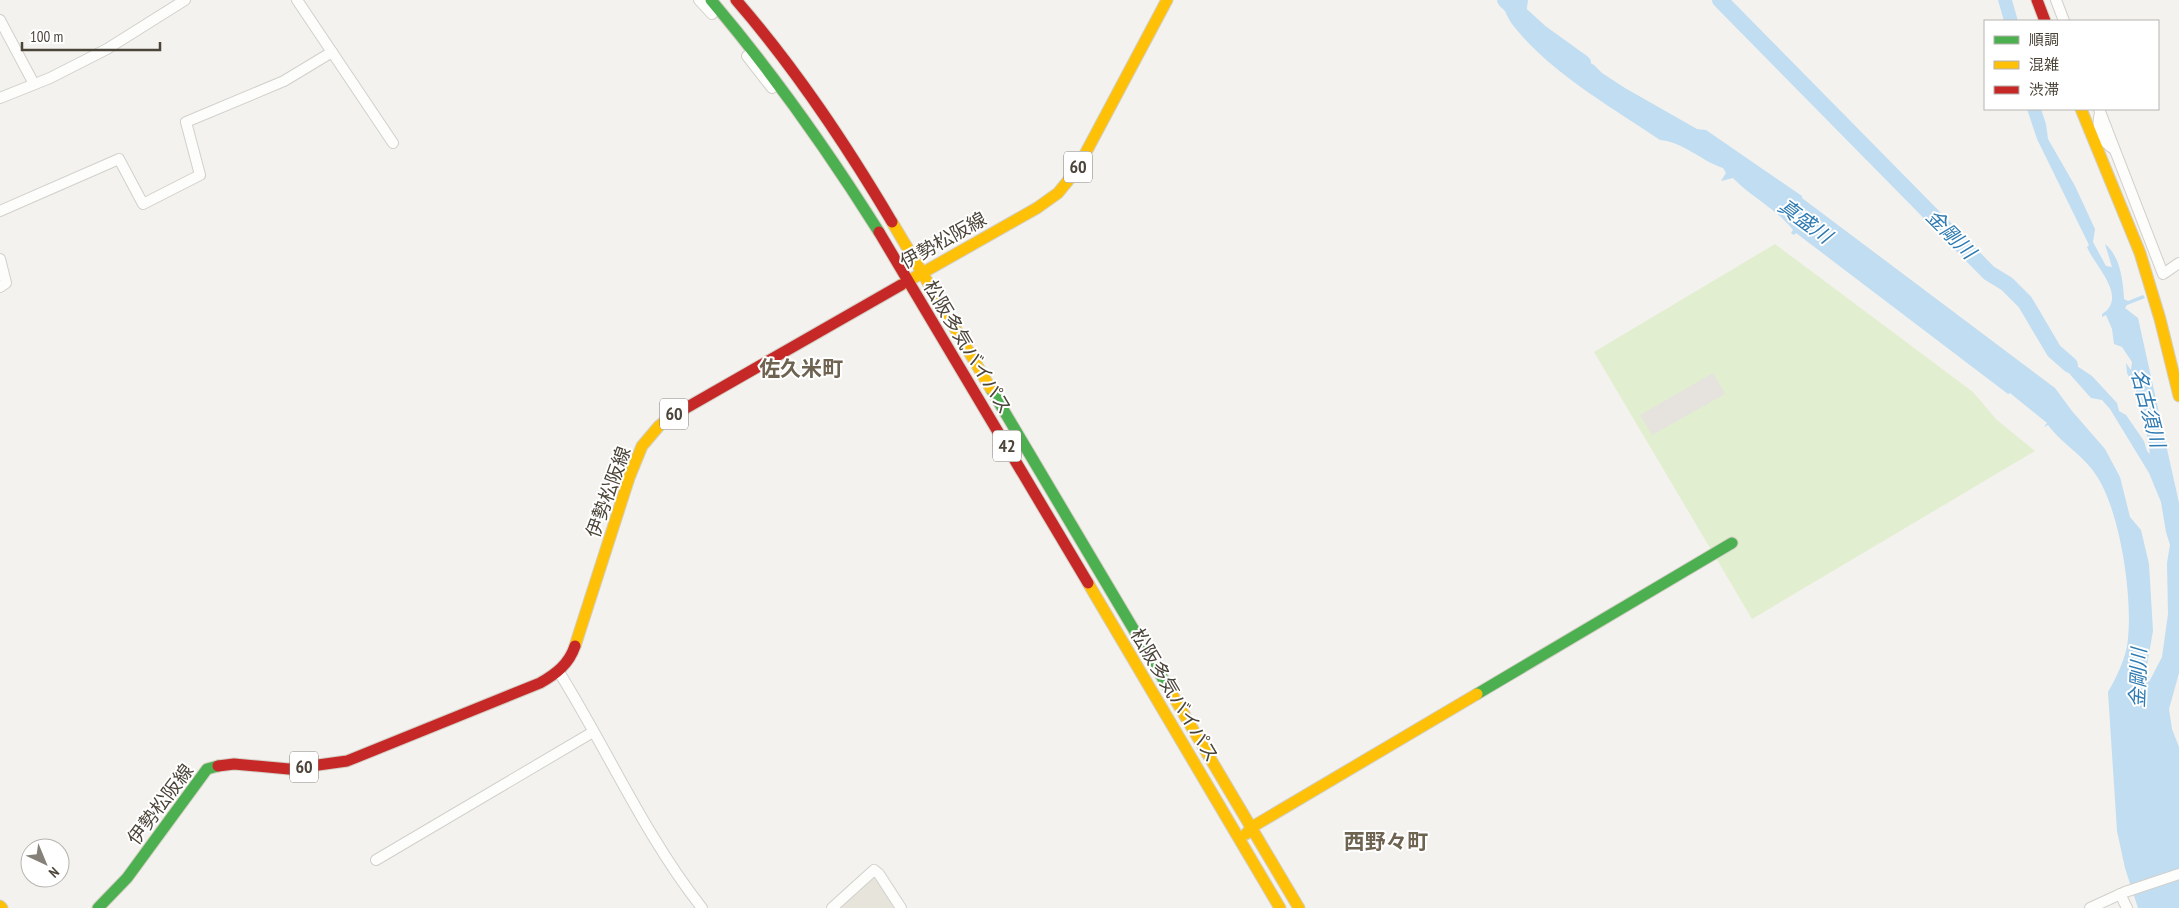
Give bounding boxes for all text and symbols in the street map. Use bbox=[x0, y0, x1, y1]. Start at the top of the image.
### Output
scale bar bbox=[22, 20, 160, 52]
legend bbox=[1984, 20, 2159, 110]
text: 100 m bbox=[30, 27, 63, 46]
text: 順調 bbox=[2029, 30, 2059, 49]
text: 混雑 bbox=[2029, 55, 2059, 74]
text: 渋滞 bbox=[2029, 80, 2059, 99]
road number: 60 bbox=[1064, 152, 1092, 182]
water label: 真盛川 bbox=[1773, 193, 1839, 250]
water label: 金剛川 bbox=[1921, 204, 1983, 266]
street label: 伊勢松阪線 bbox=[896, 206, 990, 274]
street label: 松阪多気バイパス bbox=[919, 276, 1017, 418]
district label: 佐久米町 bbox=[759, 355, 843, 382]
water label: 名古須川 bbox=[2125, 366, 2171, 452]
road number: 60 bbox=[660, 398, 688, 429]
road number: 42 bbox=[993, 431, 1021, 462]
street label: 伊勢松阪線 bbox=[580, 443, 636, 541]
street label: 松阪多気バイパス bbox=[1126, 624, 1224, 766]
water label: 金剛川 bbox=[2124, 646, 2152, 708]
road number: 60 bbox=[290, 752, 318, 782]
street label: 伊勢松阪線 bbox=[122, 759, 198, 849]
district label: 西野々町 bbox=[1344, 828, 1428, 855]
north arrow bbox=[20, 838, 70, 888]
text: N bbox=[45, 863, 63, 881]

